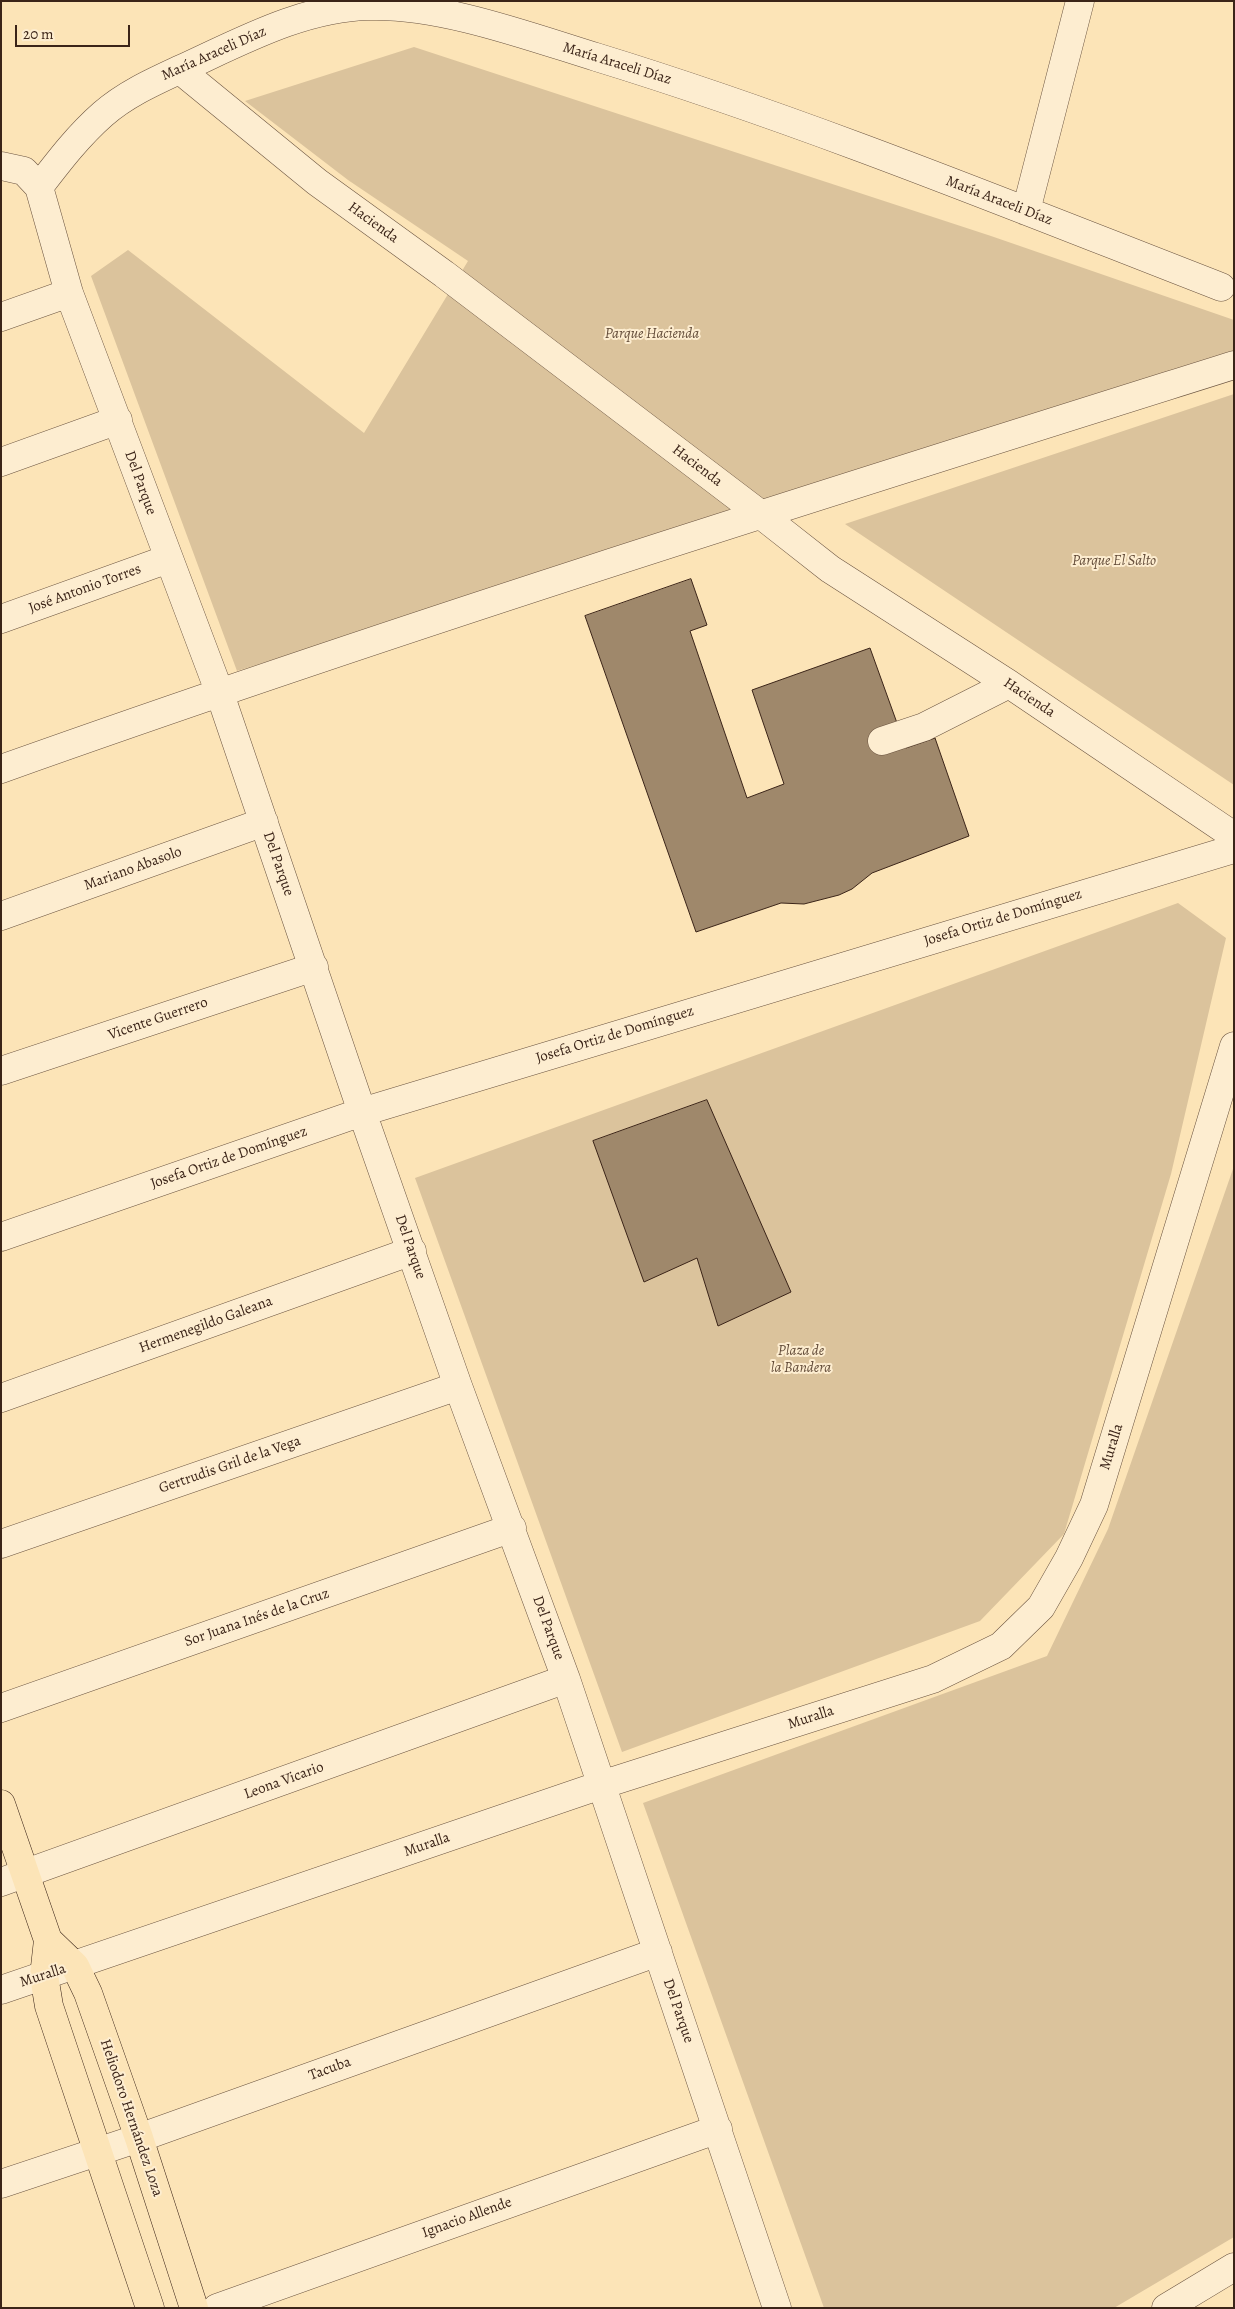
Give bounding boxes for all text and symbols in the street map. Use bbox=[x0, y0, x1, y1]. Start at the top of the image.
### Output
scale bar bbox=[18, 15, 132, 47]
street label: María Araceli Díaz bbox=[159, 23, 269, 85]
text: 20 m bbox=[23, 24, 54, 44]
street label: María Araceli Díaz bbox=[560, 39, 674, 89]
street label: María Araceli Díaz bbox=[943, 172, 1055, 230]
street label: Hacienda bbox=[344, 199, 402, 247]
park label: Parque Hacienda bbox=[605, 325, 699, 343]
street label: Hacienda bbox=[668, 441, 726, 491]
street label: Del Parque bbox=[120, 448, 160, 518]
park label: Parque El Salto bbox=[1072, 552, 1156, 570]
street label: José Antonio Torres bbox=[26, 560, 144, 618]
street label: Hacienda bbox=[1000, 674, 1058, 722]
street label: Del Parque bbox=[259, 829, 297, 899]
street label: Mariano Abasolo bbox=[82, 843, 184, 895]
street label: Josefa Ortiz de Domínguez bbox=[922, 885, 1084, 951]
street label: Vicente Guerrero bbox=[106, 994, 210, 1044]
street label: Josefa Ortiz de Domínguez bbox=[534, 1002, 696, 1068]
street label: Josefa Ortiz de Domínguez bbox=[148, 1123, 310, 1193]
street label: Del Parque bbox=[391, 1212, 429, 1282]
street label: Hermenegildo Galeana bbox=[137, 1292, 275, 1358]
park label: Plaza de la Bandera bbox=[771, 1342, 831, 1377]
street label: Muralla bbox=[1096, 1422, 1128, 1472]
street label: Gertrudis Gril de la Vega bbox=[157, 1432, 303, 1498]
street label: Sor Juana Inés de la Cruz bbox=[182, 1585, 332, 1651]
street label: Del Parque bbox=[528, 1593, 568, 1663]
street label: Muralla bbox=[786, 1702, 836, 1734]
street label: Leona Vicario bbox=[242, 1758, 326, 1804]
street label: Muralla bbox=[402, 1829, 452, 1861]
street label: Muralla bbox=[18, 1960, 68, 1992]
street label: Del Parque bbox=[659, 1976, 697, 2046]
street label: Heliodoro Hernández Loza bbox=[96, 2037, 166, 2199]
street label: Tacuba bbox=[306, 2053, 354, 2085]
street label: Ignacio Allende bbox=[420, 2193, 514, 2243]

